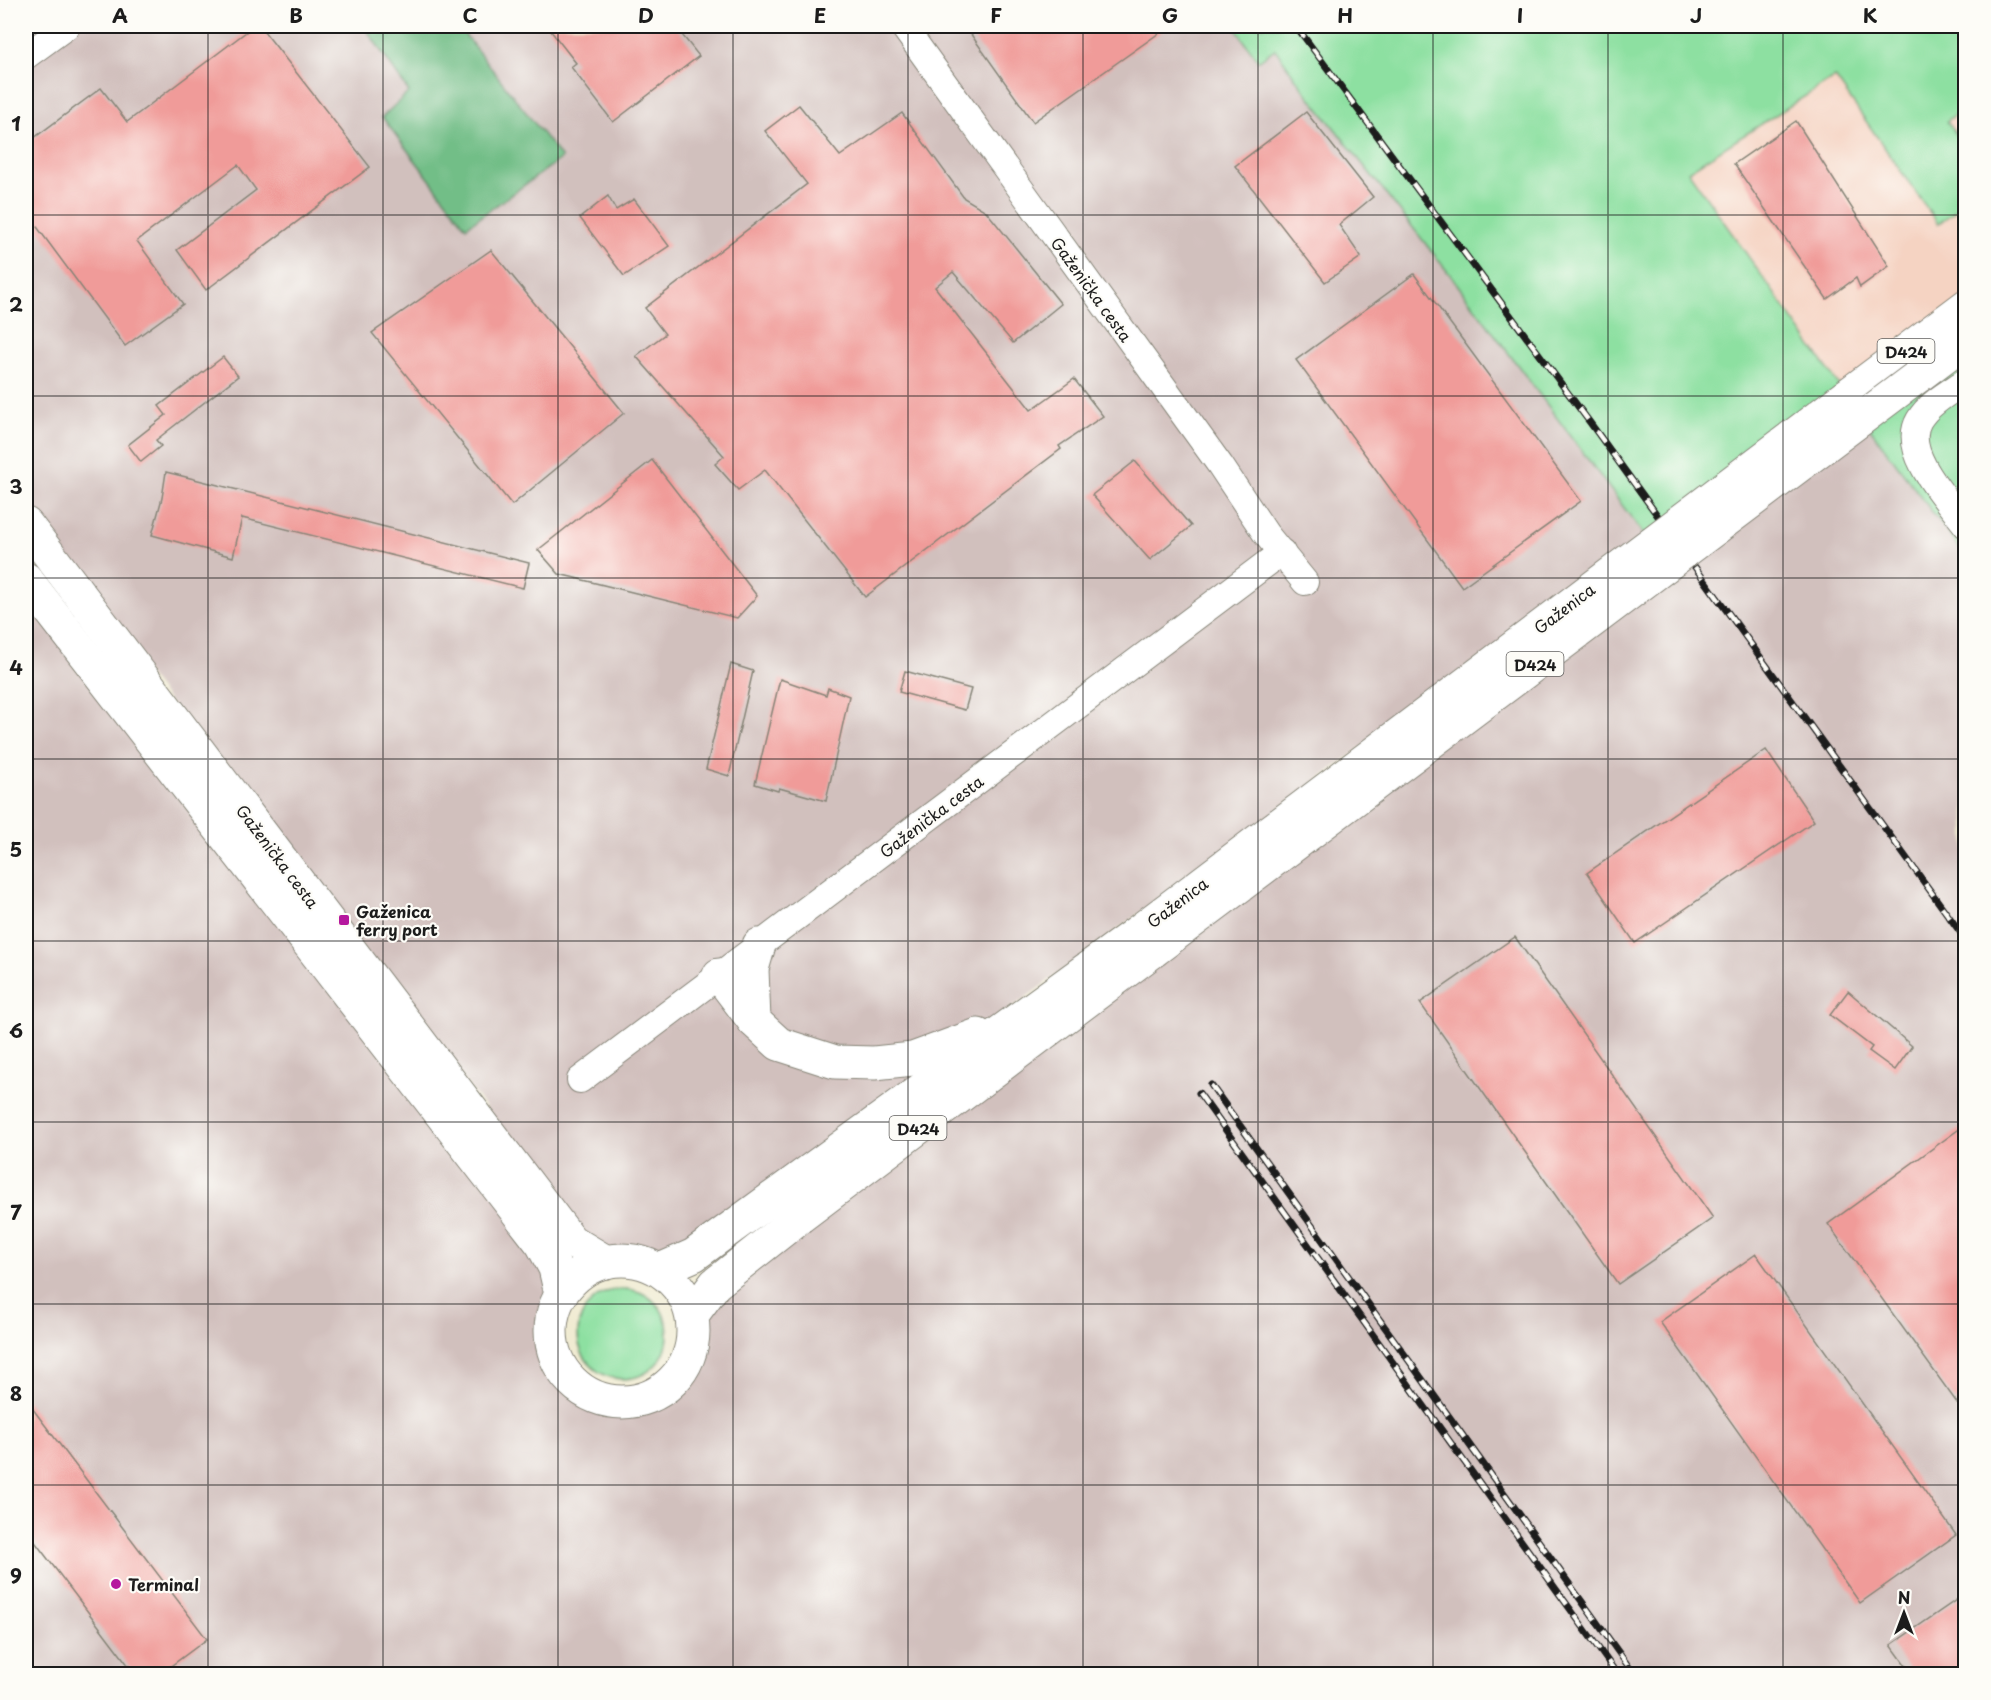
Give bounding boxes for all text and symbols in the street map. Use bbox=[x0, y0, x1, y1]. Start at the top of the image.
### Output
text: A bbox=[112, 0, 128, 30]
text: B bbox=[289, 0, 303, 30]
text: C bbox=[462, 0, 478, 30]
text: D bbox=[638, 0, 654, 30]
text: E bbox=[814, 0, 826, 30]
text: F bbox=[990, 0, 1002, 30]
text: G bbox=[1162, 0, 1178, 30]
text: H bbox=[1337, 0, 1353, 30]
text: I bbox=[1517, 0, 1523, 30]
text: J bbox=[1690, 0, 1702, 30]
text: K bbox=[1863, 0, 1878, 30]
text: 1 bbox=[11, 108, 21, 138]
street label: Gaženička cesta bbox=[1046, 232, 1138, 346]
text: 2 bbox=[9, 289, 23, 319]
road number: D424 bbox=[1878, 339, 1934, 363]
text: 3 bbox=[9, 471, 23, 501]
street label: Gaženica bbox=[1528, 577, 1600, 639]
text: 4 bbox=[9, 652, 23, 682]
road number: D424 bbox=[1506, 652, 1564, 676]
street label: Gaženička cesta bbox=[874, 769, 988, 863]
street label: Gaženička cesta bbox=[231, 799, 325, 913]
text: 5 bbox=[10, 834, 22, 864]
street label: Gaženica bbox=[1141, 871, 1213, 933]
place label: Gaženica ferry port bbox=[356, 899, 438, 941]
marker: Gaženica ferry port bbox=[337, 913, 351, 927]
text: 6 bbox=[9, 1015, 23, 1045]
road number: D424 bbox=[890, 1116, 946, 1140]
text: 7 bbox=[10, 1197, 22, 1227]
text: 8 bbox=[10, 1378, 22, 1408]
text: 9 bbox=[10, 1560, 22, 1590]
place label: Terminal bbox=[128, 1572, 199, 1596]
marker: Terminal bbox=[109, 1577, 123, 1591]
north arrow bbox=[1874, 1583, 1934, 1643]
text: N bbox=[1898, 1585, 1910, 1609]

